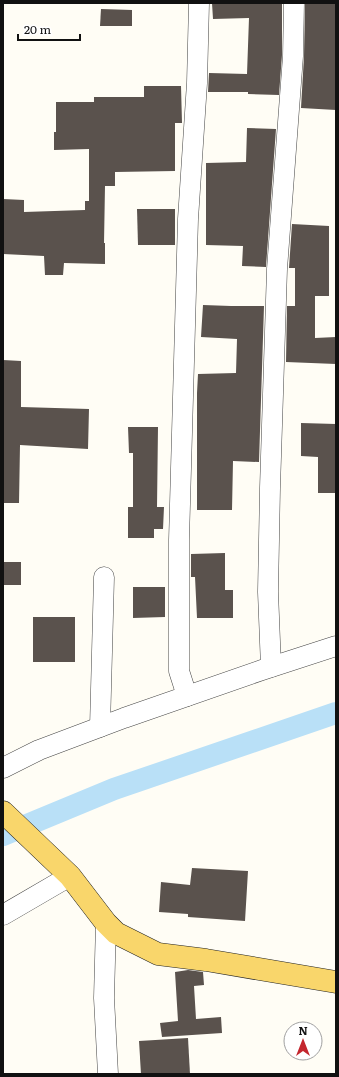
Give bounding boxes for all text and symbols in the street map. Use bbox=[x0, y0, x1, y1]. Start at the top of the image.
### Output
scale bar bbox=[18, 16, 80, 42]
text: 20 m bbox=[24, 20, 51, 38]
north arrow bbox=[283, 1021, 323, 1061]
text: N bbox=[298, 1022, 308, 1038]

